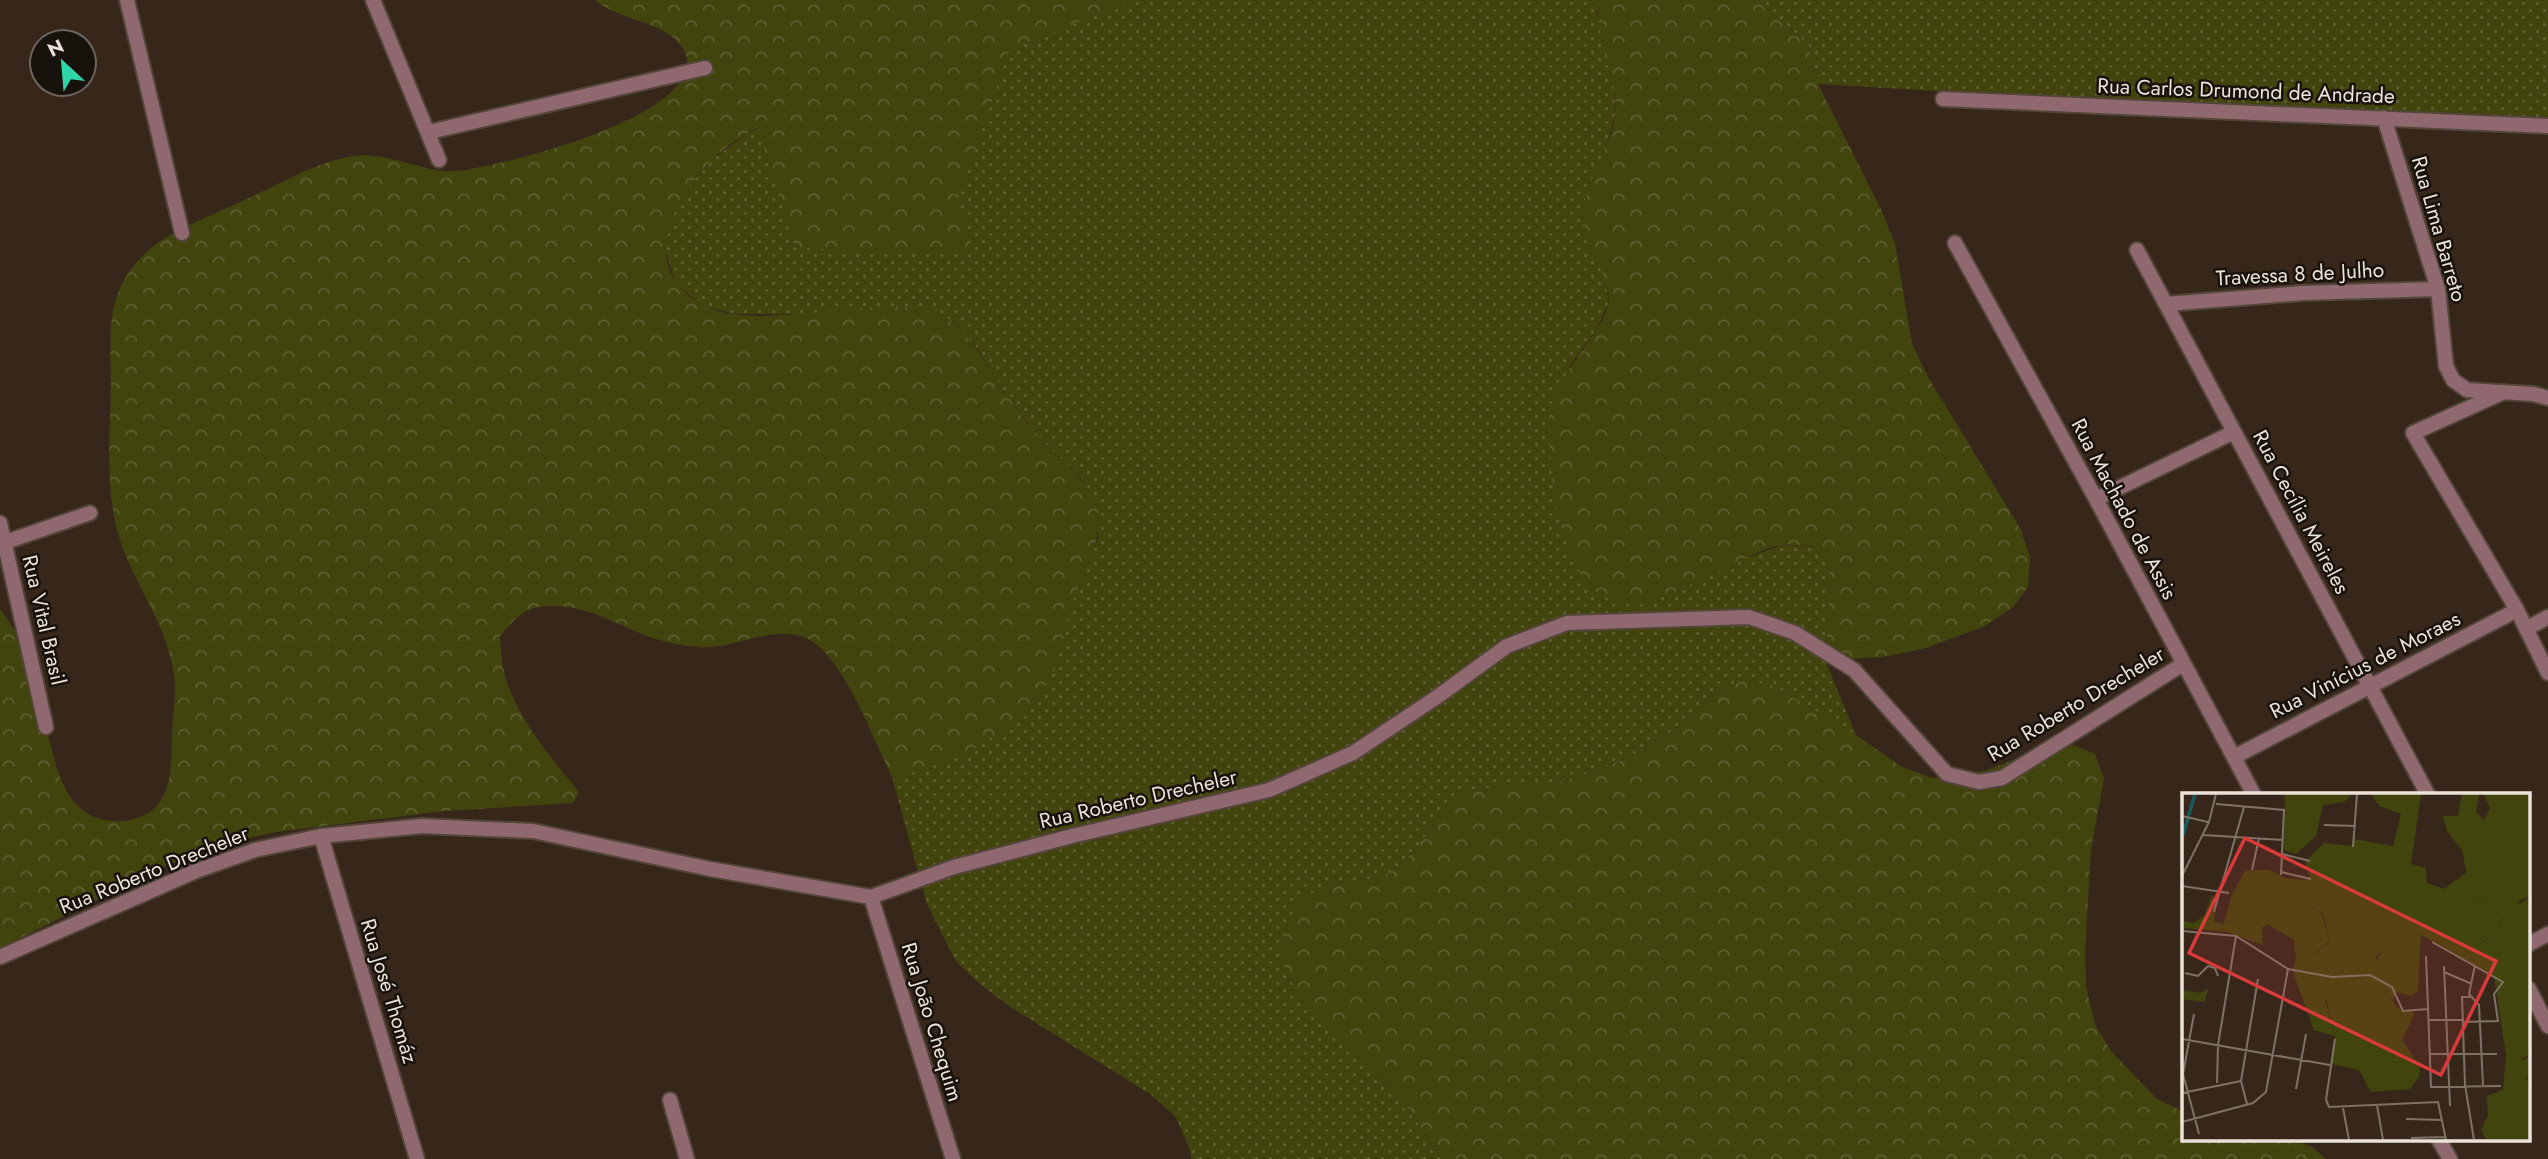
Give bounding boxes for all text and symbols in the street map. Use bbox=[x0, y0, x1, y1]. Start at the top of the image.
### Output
north arrow bbox=[28, 28, 98, 98]
text: N bbox=[43, 33, 68, 64]
street label: Rua Carlos Drumond de Andrade bbox=[2097, 71, 2395, 111]
street label: Rua Lima Barreto bbox=[2404, 153, 2474, 305]
street label: Travessa 8 de Julho bbox=[2215, 255, 2385, 293]
street label: Rua Machado de Assis bbox=[2064, 413, 2184, 605]
street label: Rua Cecília Meireles bbox=[2245, 425, 2357, 599]
street label: Rua Vital Brasil bbox=[14, 552, 74, 688]
street label: Rua Vinícius de Moraes bbox=[2264, 604, 2466, 726]
street label: Rua Roberto Drecheler bbox=[1982, 639, 2171, 769]
street label: Rua Roberto Drecheler bbox=[1036, 761, 1241, 836]
inset map bbox=[2182, 793, 2530, 1142]
street label: Rua Roberto Drecheler bbox=[55, 818, 254, 922]
street label: Rua José Thomáz bbox=[353, 915, 425, 1067]
street label: Rua João Chequim bbox=[894, 939, 970, 1105]

